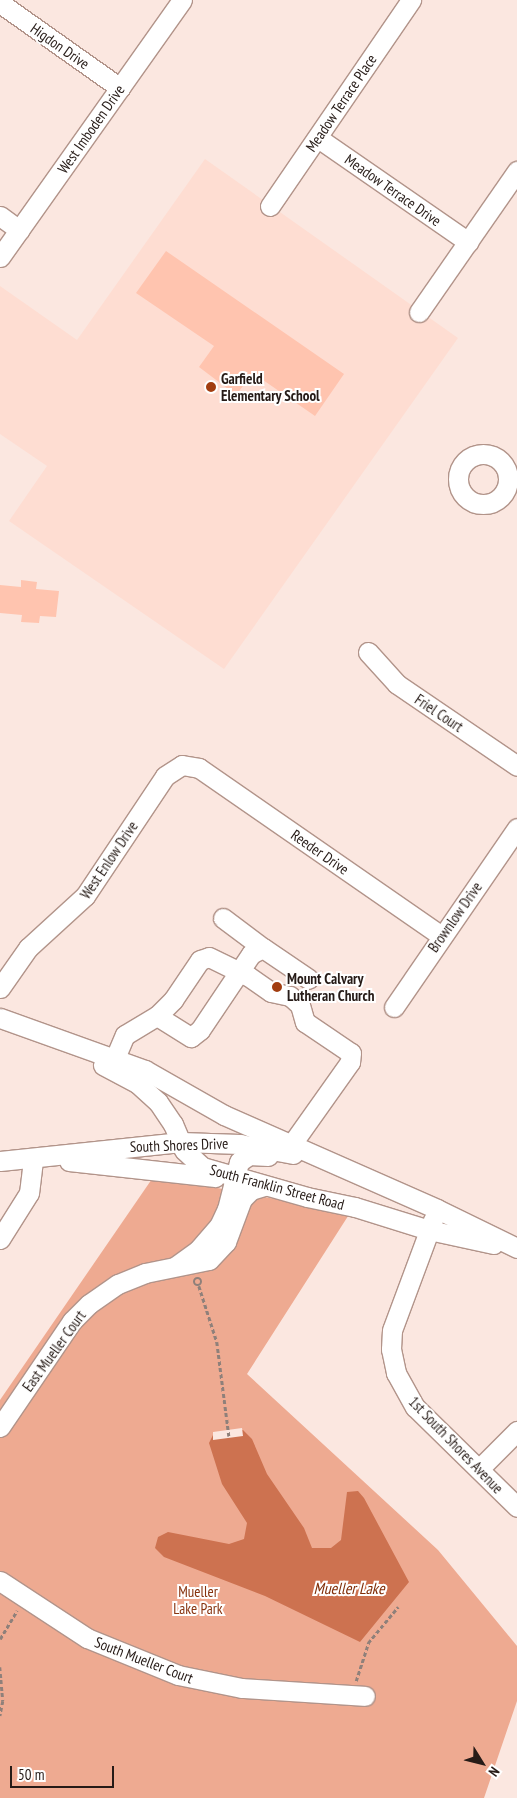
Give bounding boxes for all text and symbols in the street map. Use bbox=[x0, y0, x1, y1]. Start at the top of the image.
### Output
street label: Higdon Drive bbox=[27, 19, 93, 73]
street label: Meadow Terrace Place bbox=[302, 51, 380, 155]
street label: West Imboden Drive bbox=[54, 81, 128, 177]
street label: Meadow Terrace Drive bbox=[341, 150, 445, 230]
place label: Garfield Elementary School bbox=[221, 369, 320, 404]
marker: Garfield Elementary School bbox=[205, 381, 217, 393]
street label: Friel Court bbox=[411, 690, 467, 736]
street label: West Enlow Drive bbox=[76, 818, 142, 902]
street label: Reeder Drive bbox=[288, 826, 352, 878]
street label: Brownlow Drive bbox=[424, 878, 486, 956]
place label: Mount Calvary Lutheran Church bbox=[287, 969, 375, 1004]
marker: Mount Calvary Lutheran Church bbox=[271, 981, 283, 993]
street label: South Shores Drive bbox=[129, 1134, 229, 1156]
street label: South Franklin Street Road bbox=[208, 1160, 346, 1214]
street label: East Mueller Court bbox=[19, 1307, 89, 1395]
street label: 1st South Shores Avenue bbox=[405, 1393, 507, 1497]
water label: Mueller Lake bbox=[313, 1578, 385, 1598]
park label: Mueller Lake Park bbox=[173, 1582, 223, 1617]
street label: South Mueller Court bbox=[92, 1633, 196, 1687]
north arrow bbox=[457, 1738, 507, 1788]
scale bar bbox=[12, 1756, 116, 1788]
text: N bbox=[485, 1763, 504, 1780]
text: 50 m bbox=[18, 1765, 44, 1784]

